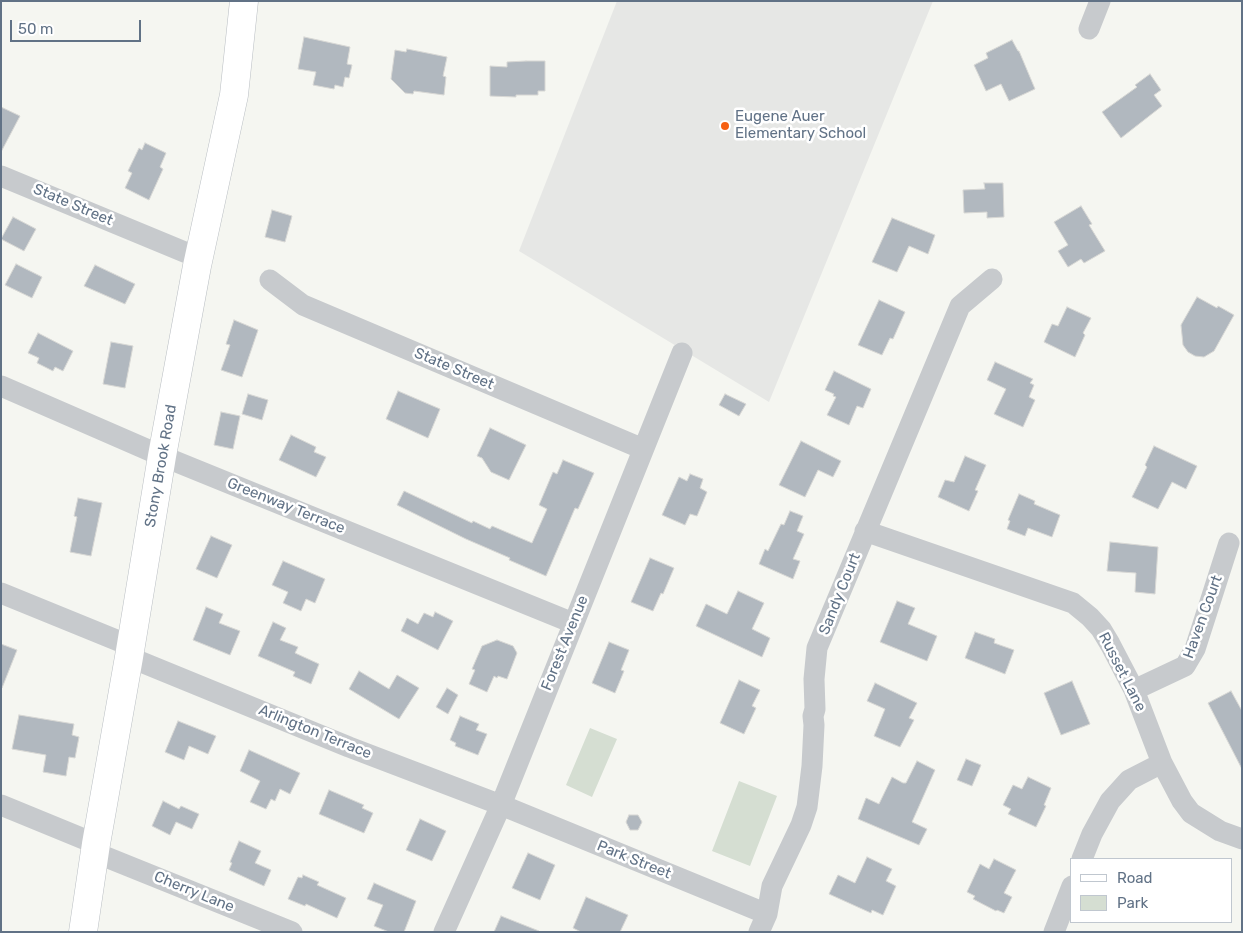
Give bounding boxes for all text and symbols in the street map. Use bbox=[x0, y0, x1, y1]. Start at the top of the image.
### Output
scale bar bbox=[12, 10, 144, 42]
text: 50 m bbox=[18, 20, 53, 38]
place label: Eugene Auer Elementary School bbox=[735, 108, 866, 143]
marker: Eugene Auer Elementary School bbox=[719, 120, 731, 132]
street label: State Street bbox=[30, 180, 116, 230]
street label: State Street bbox=[411, 344, 497, 394]
street label: Stony Brook Road bbox=[141, 403, 181, 529]
street label: Greenway Terrace bbox=[225, 474, 347, 538]
street label: Sandy Court bbox=[815, 550, 865, 638]
street label: Haven Court bbox=[1180, 573, 1226, 661]
street label: Forest Avenue bbox=[538, 593, 592, 693]
street label: Russet Lane bbox=[1094, 629, 1150, 715]
street label: Arlington Terrace bbox=[256, 701, 374, 763]
street label: Park Street bbox=[594, 837, 674, 883]
legend bbox=[1070, 858, 1233, 923]
street label: Cherry Lane bbox=[151, 868, 237, 916]
text: Road bbox=[1117, 869, 1153, 887]
text: Park bbox=[1117, 894, 1148, 912]

